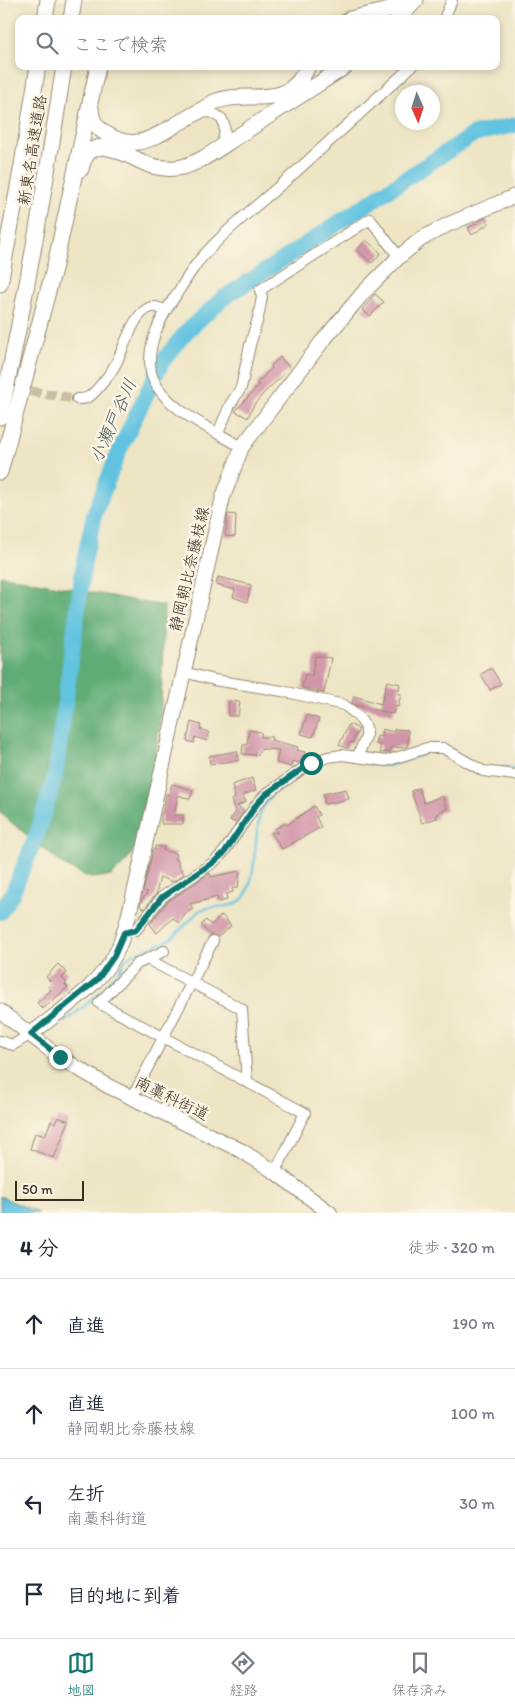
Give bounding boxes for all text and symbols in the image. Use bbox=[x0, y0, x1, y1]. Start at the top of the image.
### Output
search box bbox=[15, 15, 500, 70]
icon: search bbox=[33, 29, 61, 57]
text: ここで検索 bbox=[73, 33, 168, 56]
north arrow bbox=[395, 85, 440, 130]
street label: 新東名高速道路 bbox=[14, 93, 50, 207]
water label: 小瀬戸谷川 bbox=[85, 375, 141, 467]
street label: 静岡朝比奈藤枝線 bbox=[165, 504, 213, 634]
route start bbox=[300, 752, 323, 775]
route end bbox=[49, 1046, 72, 1069]
street label: 南藁科街道 bbox=[132, 1072, 212, 1124]
scale bar bbox=[15, 1178, 84, 1201]
text: 50 m bbox=[22, 1181, 53, 1198]
text: 4 分 bbox=[20, 1235, 58, 1260]
text: 徒歩 · 320 m bbox=[408, 1238, 495, 1257]
icon: ahead bbox=[20, 1310, 48, 1338]
text: 直進 bbox=[67, 1314, 105, 1337]
text: 190 m bbox=[452, 1314, 495, 1333]
text: 直進 bbox=[67, 1392, 105, 1415]
icon: ahead bbox=[20, 1400, 48, 1428]
text: 100 m bbox=[451, 1404, 495, 1423]
text: 静岡朝比奈藤枝線 bbox=[67, 1419, 195, 1438]
text: 左折 bbox=[67, 1482, 105, 1505]
icon: left bbox=[20, 1490, 48, 1518]
text: 30 m bbox=[459, 1494, 495, 1513]
text: 南藁科街道 bbox=[67, 1509, 147, 1528]
icon: arrive bbox=[20, 1580, 48, 1608]
text: 目的地に到着 bbox=[67, 1584, 181, 1607]
tab: 地図 bbox=[67, 1649, 95, 1699]
tab: 経路 bbox=[229, 1649, 257, 1699]
tab: 保存済み bbox=[392, 1649, 448, 1699]

